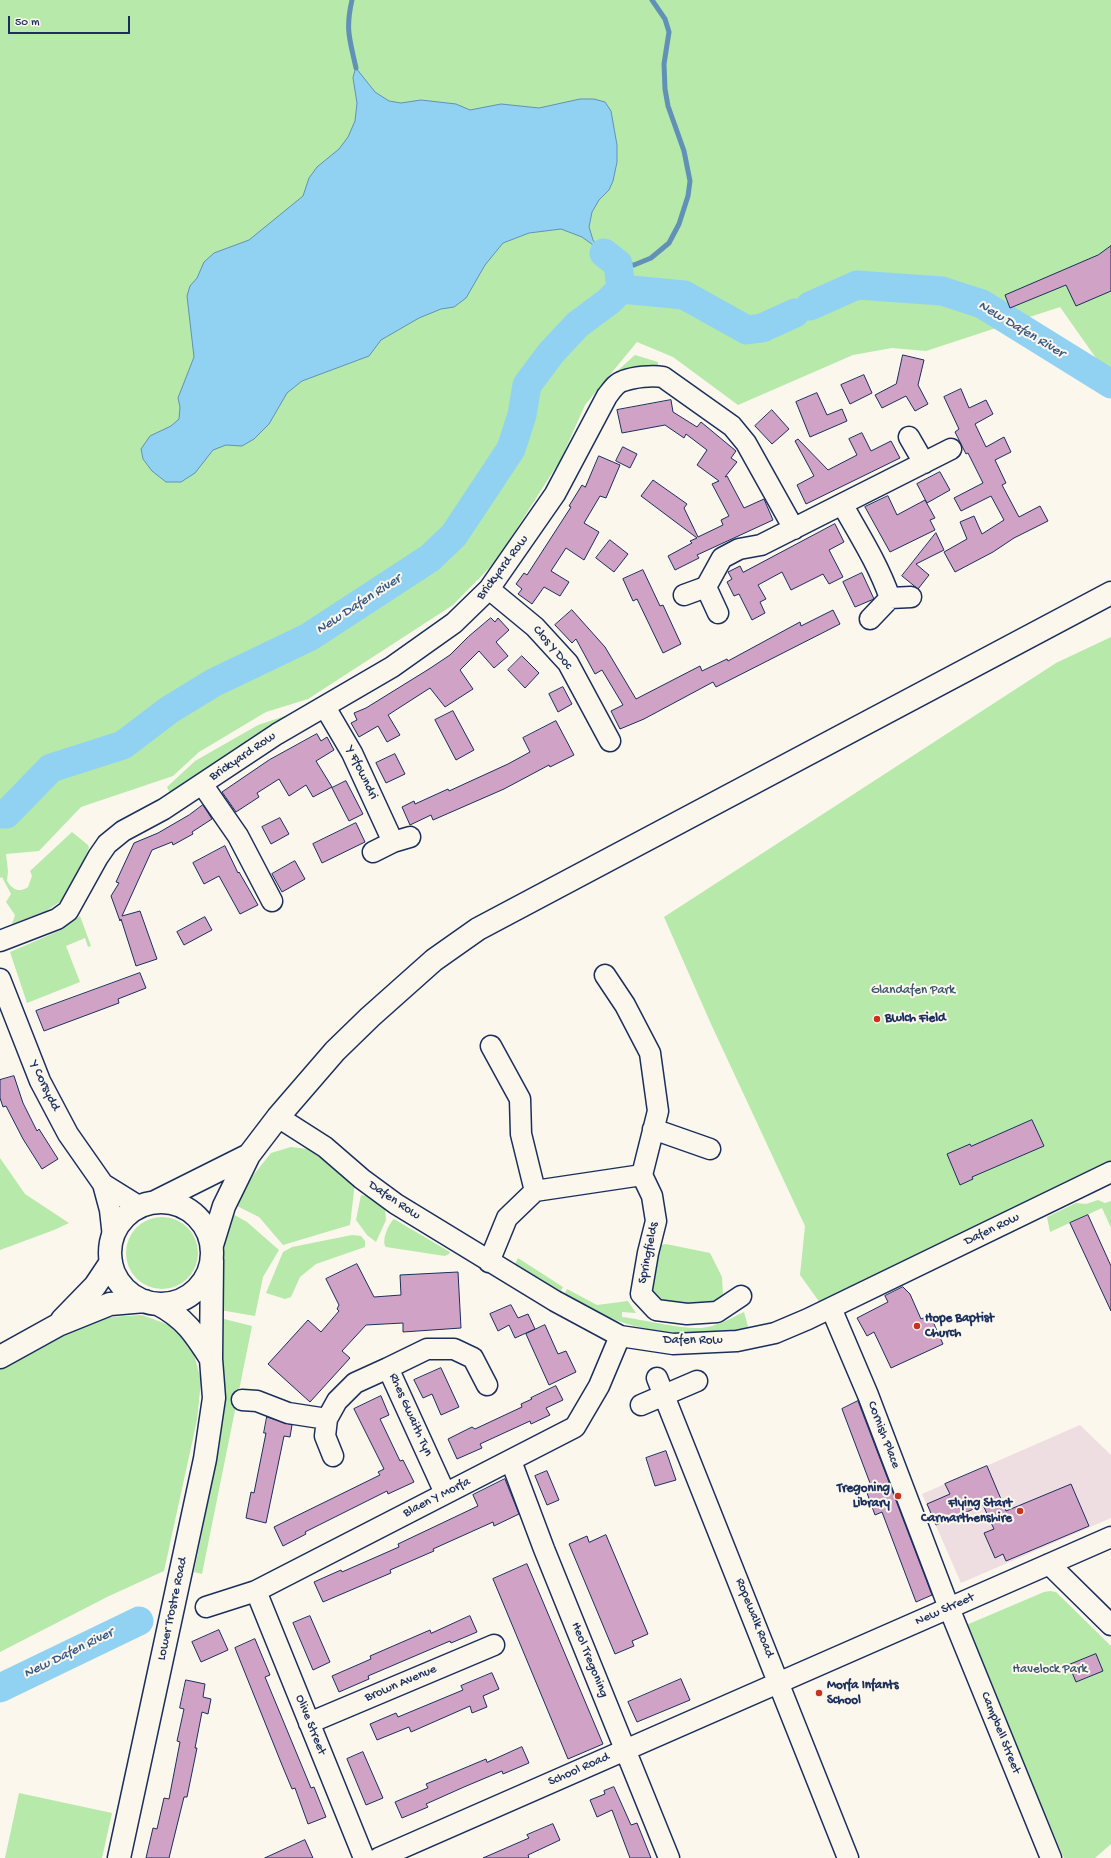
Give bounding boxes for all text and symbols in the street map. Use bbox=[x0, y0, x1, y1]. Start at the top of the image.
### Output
scale bar bbox=[10, 8, 132, 34]
text: 50 m bbox=[15, 16, 40, 30]
water label: New Dafen River bbox=[975, 298, 1067, 362]
street label: Brickyard Row bbox=[474, 533, 532, 603]
water label: New Dafen River bbox=[313, 571, 405, 639]
street label: Clos Y Doc bbox=[529, 623, 575, 673]
street label: Brickyard Row bbox=[207, 729, 279, 785]
street label: Y Ffowndri bbox=[341, 744, 381, 802]
park label: Glandafen Park bbox=[871, 983, 955, 999]
place label: Bwlch Field bbox=[885, 1011, 946, 1027]
marker: Bwlch Field bbox=[872, 1014, 882, 1024]
street label: Y Corsydd bbox=[25, 1058, 63, 1114]
street label: Dafen Row bbox=[365, 1178, 423, 1224]
street label: Dafen Row bbox=[962, 1210, 1022, 1250]
street label: Springfields bbox=[635, 1221, 663, 1285]
place label: Hope Baptist Church bbox=[925, 1311, 994, 1342]
marker: Hope Baptist Church bbox=[912, 1321, 922, 1331]
street label: Dafen Row bbox=[663, 1333, 723, 1349]
street label: Rhes Gwaith Tyn bbox=[385, 1371, 435, 1459]
street label: Cornish Place bbox=[863, 1399, 903, 1471]
street label: Blaen Y Morfa bbox=[401, 1474, 473, 1522]
place label: Tregoning Library bbox=[837, 1481, 890, 1512]
marker: Tregoning Library bbox=[893, 1491, 903, 1501]
place label: Flying Start Carmarthenshire bbox=[921, 1496, 1012, 1527]
marker: Flying Start Carmarthenshire bbox=[1015, 1506, 1025, 1516]
street label: Lower Trostre Road bbox=[154, 1556, 192, 1662]
street label: Ropewalk Road bbox=[731, 1576, 777, 1660]
street label: New Street bbox=[913, 1590, 977, 1630]
street label: Heol Tregoning bbox=[567, 1620, 611, 1700]
water label: New Dafen River bbox=[21, 1625, 117, 1683]
street label: Brown Avenue bbox=[363, 1662, 439, 1706]
park label: Havelock Park bbox=[1013, 1662, 1087, 1678]
place label: Morfa Infants School bbox=[827, 1678, 898, 1709]
marker: Morfa Infants School bbox=[814, 1688, 824, 1698]
street label: Campbell Street bbox=[976, 1690, 1024, 1776]
street label: Olive Street bbox=[291, 1693, 329, 1757]
street label: School Road bbox=[546, 1750, 612, 1790]

